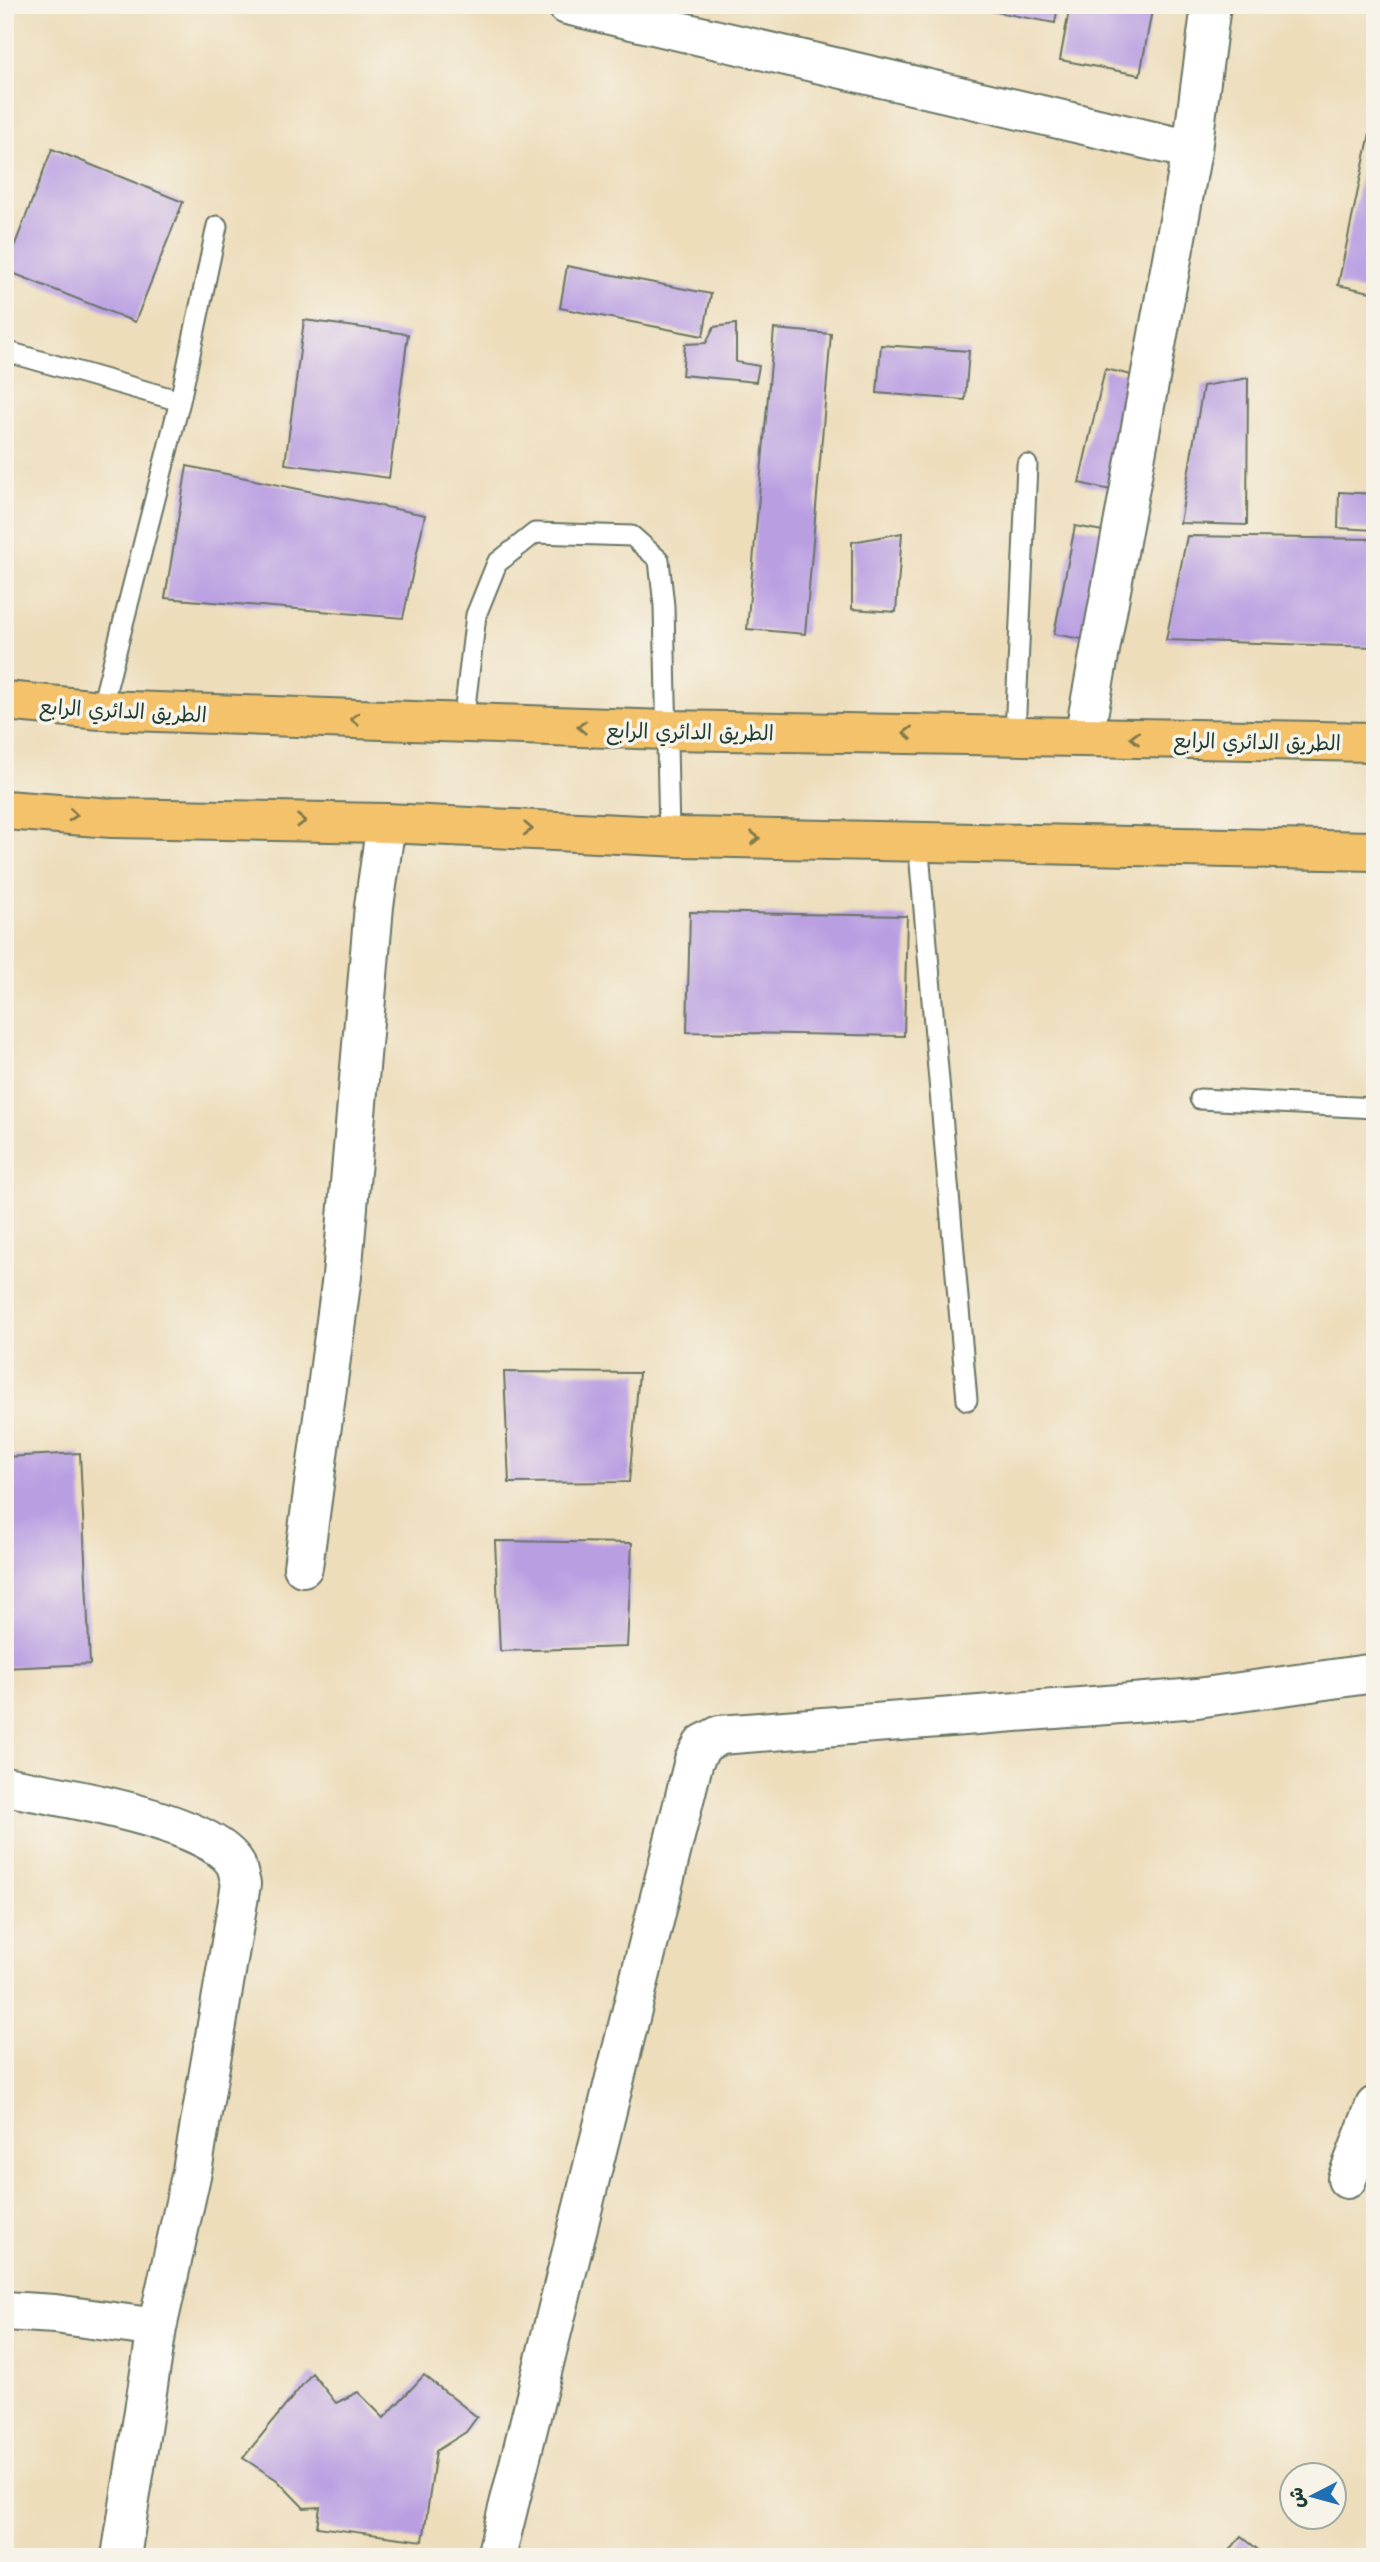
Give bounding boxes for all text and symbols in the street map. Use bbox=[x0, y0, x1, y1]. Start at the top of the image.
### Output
street label: الطريق الدائري الرابع bbox=[38, 689, 208, 730]
one-way arrow bbox=[349, 711, 360, 726]
street label: الطريق الدائري الرابع bbox=[606, 713, 774, 748]
one-way arrow bbox=[576, 720, 587, 735]
street label: الطريق الدائري الرابع bbox=[1173, 723, 1341, 758]
one-way arrow bbox=[902, 725, 912, 741]
one-way arrow bbox=[1129, 730, 1140, 745]
one-way arrow bbox=[68, 807, 79, 822]
one-way arrow bbox=[295, 814, 306, 829]
one-way arrow bbox=[523, 822, 534, 837]
one-way arrow bbox=[751, 830, 761, 846]
north arrow bbox=[1278, 2460, 1348, 2530]
text: ش bbox=[1280, 2486, 1310, 2510]

